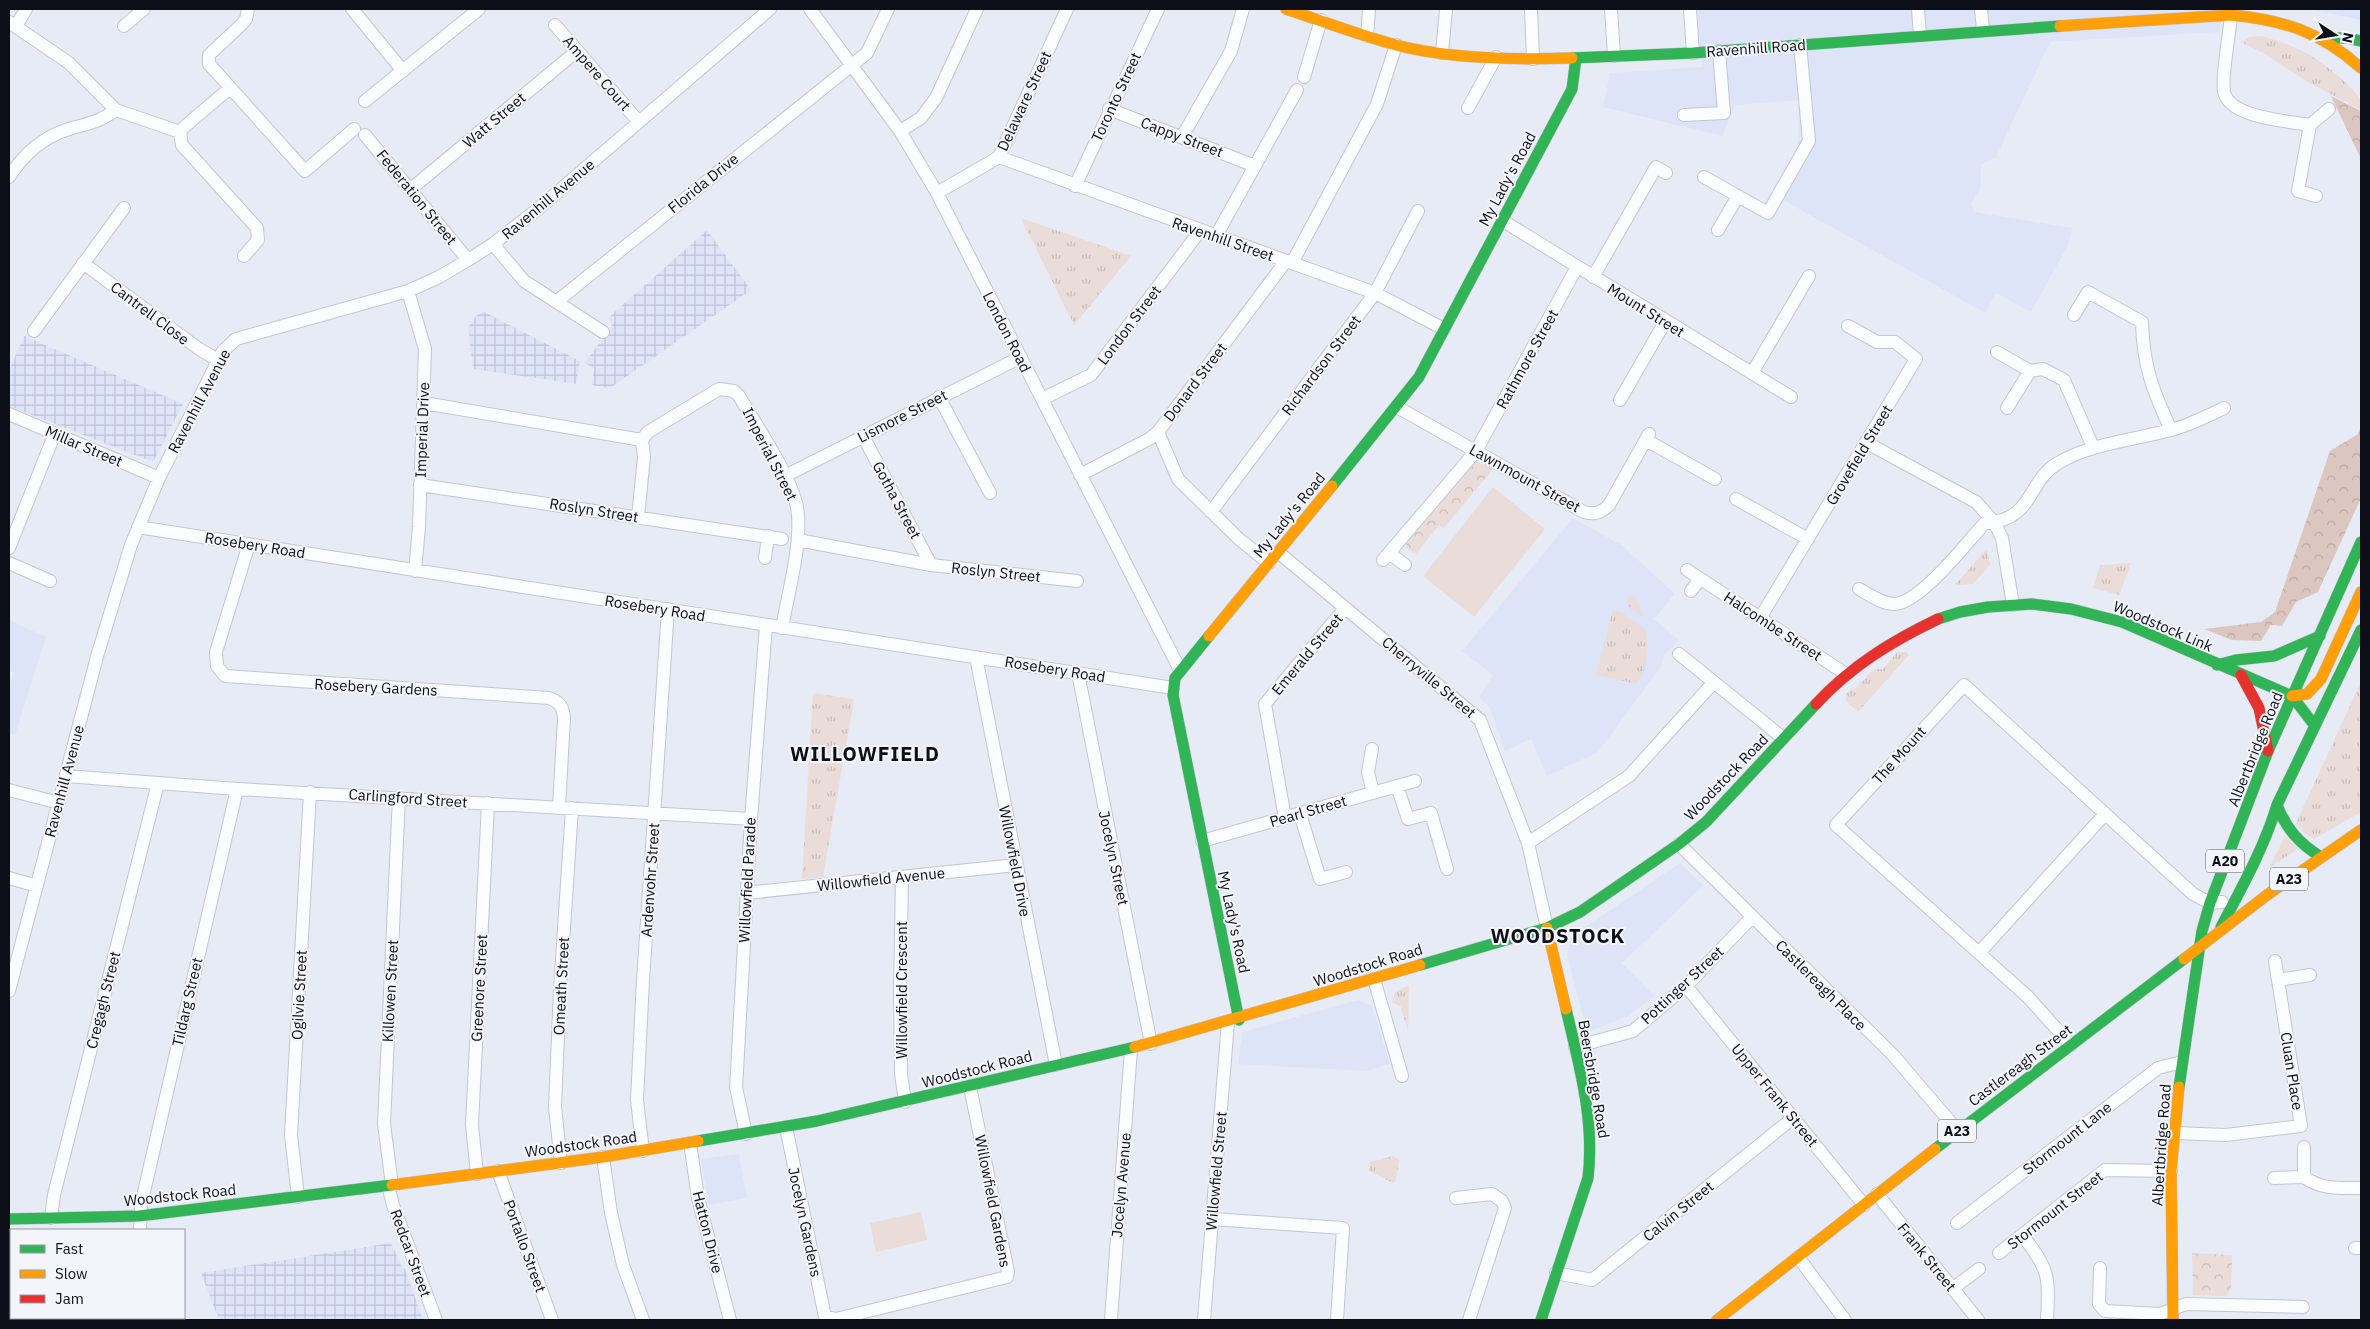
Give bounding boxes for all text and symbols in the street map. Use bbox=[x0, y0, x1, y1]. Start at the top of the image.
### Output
north arrow bbox=[2310, 10, 2360, 60]
street label: Ampere Court bbox=[559, 31, 635, 115]
text: N bbox=[2338, 31, 2358, 45]
street label: Ravenhill Road bbox=[1706, 35, 1806, 61]
street label: Delaware Street bbox=[993, 48, 1055, 154]
street label: Toronto Street bbox=[1087, 49, 1145, 145]
street label: Watt Street bbox=[459, 88, 529, 152]
street label: Cappy Street bbox=[1138, 113, 1226, 161]
street label: My Lady's Road bbox=[1474, 129, 1540, 229]
street label: Federation Street bbox=[373, 145, 461, 249]
street label: Florida Drive bbox=[664, 149, 742, 217]
street label: Ravenhill Avenue bbox=[498, 155, 598, 243]
street label: Ravenhill Street bbox=[1170, 213, 1276, 265]
street label: Cantrell Close bbox=[107, 277, 193, 349]
street label: Mount Street bbox=[1604, 279, 1688, 341]
street label: London Street bbox=[1093, 282, 1165, 368]
street label: London Road bbox=[979, 289, 1035, 375]
street label: Rathmore Street bbox=[1492, 306, 1562, 412]
street label: Richardson Street bbox=[1277, 311, 1365, 419]
street label: Donard Street bbox=[1159, 339, 1231, 425]
street label: Ravenhill Avenue bbox=[164, 346, 234, 456]
street label: Imperial Drive bbox=[411, 382, 433, 478]
street label: Lismore Street bbox=[854, 385, 950, 447]
street label: Grovefield Street bbox=[1822, 401, 1896, 509]
street label: Imperial Street bbox=[738, 404, 802, 504]
street label: Millar Street bbox=[42, 421, 126, 471]
street label: Lawnmount Street bbox=[1466, 440, 1584, 516]
street label: Gotha Street bbox=[869, 458, 925, 542]
street label: My Lady's Road bbox=[1249, 469, 1329, 561]
street label: Roslyn Street bbox=[548, 494, 640, 526]
street label: Rosebery Road bbox=[203, 528, 307, 562]
street label: Roslyn Street bbox=[950, 558, 1042, 586]
street label: Halcombe Street bbox=[1720, 587, 1826, 665]
street label: Rosebery Road bbox=[603, 591, 707, 625]
street label: Woodstock Link bbox=[2110, 597, 2216, 656]
street label: Emerald Street bbox=[1267, 609, 1347, 699]
street label: Cherryville Street bbox=[1378, 632, 1480, 722]
street label: Rosebery Road bbox=[1003, 652, 1107, 686]
street label: Rosebery Gardens bbox=[314, 674, 438, 700]
street label: Albertbridge Road bbox=[2223, 689, 2287, 809]
street label: The Mount bbox=[1868, 722, 1930, 788]
street label: Ravenhill Avenue bbox=[40, 723, 88, 839]
street label: Woodstock Road bbox=[1680, 730, 1772, 824]
district label: WILLOWFIELD bbox=[790, 740, 940, 767]
street label: Carlingford Street bbox=[348, 784, 468, 812]
street label: Pearl Street bbox=[1267, 791, 1349, 831]
street label: Willowfield Drive bbox=[995, 804, 1035, 918]
street label: Jocelyn Street bbox=[1095, 809, 1133, 907]
street label: Willowfield Parade bbox=[734, 817, 760, 943]
street label: Ardenvohr Street bbox=[637, 822, 663, 938]
road number: A20 bbox=[2206, 849, 2244, 872]
street label: Willowfield Avenue bbox=[816, 863, 946, 895]
road number: A23 bbox=[2270, 868, 2308, 891]
street label: My Lady's Road bbox=[1214, 869, 1254, 975]
street label: Willowfield Crescent bbox=[892, 921, 911, 1059]
district label: WOODSTOCK bbox=[1491, 922, 1625, 949]
street label: Greenore Street bbox=[467, 934, 491, 1042]
street label: Omeath Street bbox=[549, 936, 573, 1036]
street label: Castlereagh Place bbox=[1772, 936, 1870, 1034]
street label: Killowen Street bbox=[378, 939, 402, 1043]
street label: Woodstock Road bbox=[1311, 939, 1425, 991]
street label: Pottinger Street bbox=[1637, 942, 1727, 1028]
street label: Cregagh Street bbox=[82, 949, 124, 1051]
street label: Ogilvie Street bbox=[287, 949, 311, 1041]
street label: Tildarg Street bbox=[168, 956, 206, 1048]
street label: Beersbridge Road bbox=[1574, 1018, 1614, 1140]
street label: Castlereagh Street bbox=[1964, 1020, 2076, 1110]
street label: Cluan Place bbox=[2276, 1031, 2308, 1111]
street label: Upper Frank Street bbox=[1727, 1039, 1823, 1151]
street label: Woodstock Road bbox=[920, 1046, 1034, 1092]
street label: Albertbridge Road bbox=[2147, 1083, 2175, 1207]
street label: Stormount Lane bbox=[2019, 1097, 2115, 1179]
street label: Willowfield Street bbox=[1201, 1111, 1231, 1231]
road number: A23 bbox=[1938, 1120, 1976, 1142]
street label: Woodstock Road bbox=[524, 1127, 638, 1161]
street label: Jocelyn Avenue bbox=[1107, 1132, 1135, 1238]
street label: Willowfield Gardens bbox=[971, 1133, 1015, 1269]
street label: Jocelyn Gardens bbox=[784, 1165, 826, 1279]
street label: Stormount Street bbox=[2003, 1167, 2107, 1253]
street label: Calvin Street bbox=[1639, 1177, 1717, 1245]
street label: Woodstock Road bbox=[123, 1180, 237, 1210]
street label: Hatton Drive bbox=[689, 1189, 727, 1275]
street label: Portallo Street bbox=[499, 1197, 551, 1295]
street label: Redcar Street bbox=[386, 1206, 436, 1300]
street label: Frank Street bbox=[1894, 1219, 1960, 1295]
legend bbox=[10, 1229, 185, 1319]
text: Fast bbox=[55, 1239, 83, 1258]
text: Slow bbox=[55, 1264, 88, 1283]
text: Jam bbox=[55, 1289, 84, 1308]

